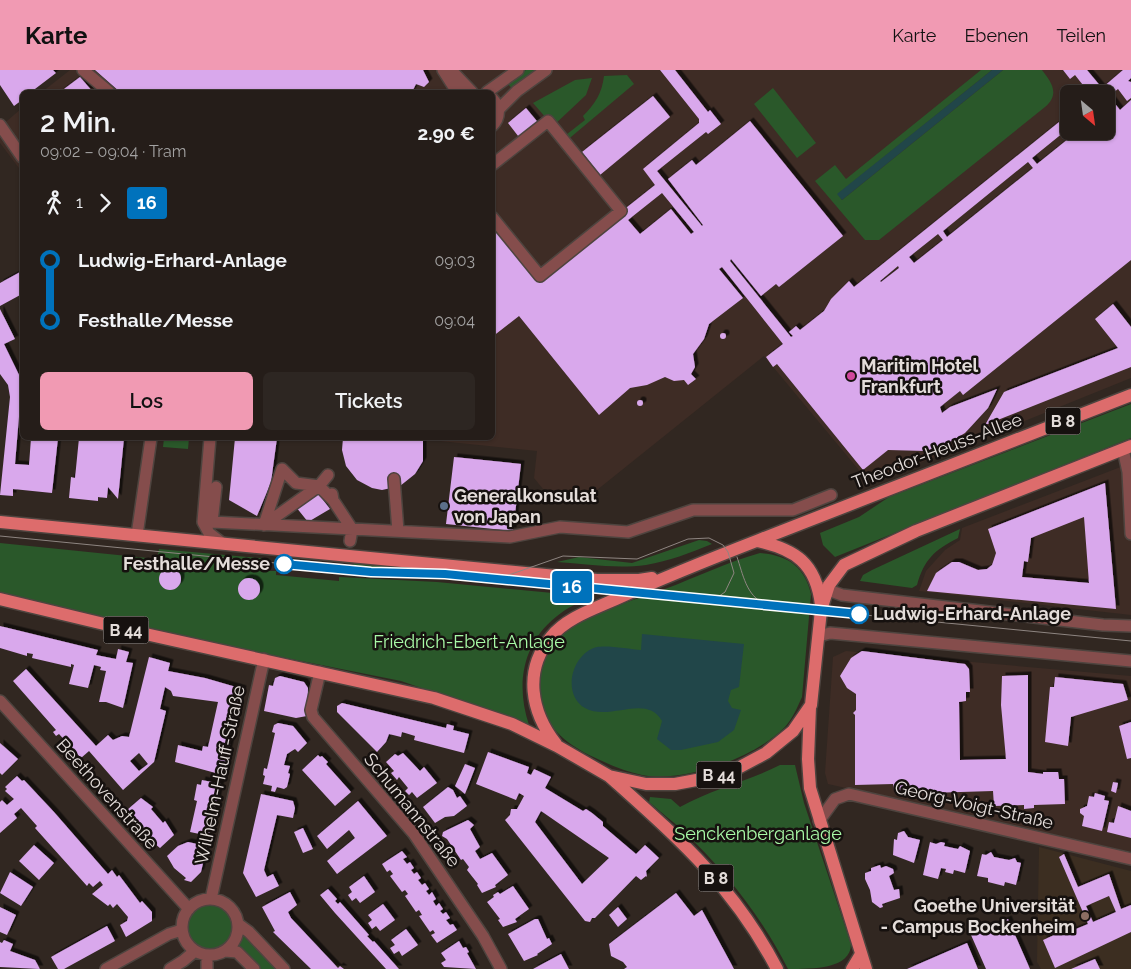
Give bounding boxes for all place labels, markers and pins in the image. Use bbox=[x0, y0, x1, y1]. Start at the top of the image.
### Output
place label: Maritim Hotel Frankfurt bbox=[861, 355, 979, 397]
marker: Maritim Hotel Frankfurt bbox=[845, 370, 857, 382]
place label: Generalkonsulat von Japan bbox=[454, 485, 597, 527]
marker: Generalkonsulat von Japan bbox=[438, 500, 450, 512]
place label: Festhalle/Messe bbox=[123, 553, 270, 574]
marker: Festhalle/Messe bbox=[274, 554, 294, 574]
place label: Ludwig-Erhard-Anlage bbox=[873, 603, 1071, 624]
marker: Ludwig-Erhard-Anlage bbox=[849, 604, 869, 624]
place label: Goethe Universität - Campus Bockenheim bbox=[880, 895, 1075, 937]
marker: Goethe Universität - Campus Bockenheim bbox=[1079, 910, 1091, 922]

